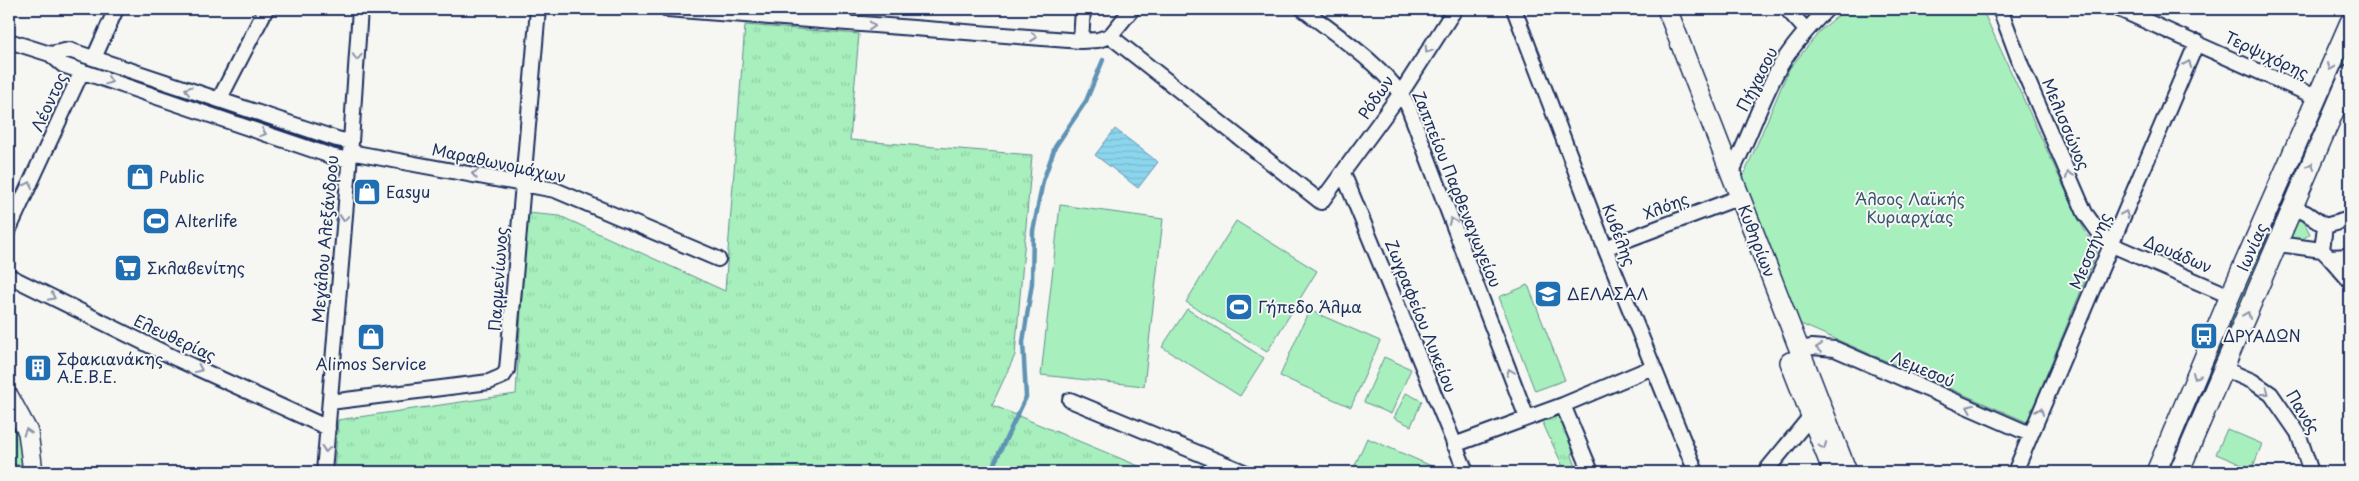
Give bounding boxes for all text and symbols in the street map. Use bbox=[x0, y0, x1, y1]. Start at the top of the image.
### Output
one-way arrow bbox=[868, 20, 876, 31]
street label: Τερψιχόρης bbox=[2221, 24, 2313, 84]
one-way arrow bbox=[1030, 32, 1038, 43]
street label: Πήγασου bbox=[1730, 42, 1783, 115]
one-way arrow bbox=[1425, 44, 1434, 53]
one-way arrow bbox=[351, 54, 362, 62]
one-way arrow bbox=[2182, 60, 2193, 69]
one-way arrow bbox=[2327, 62, 2338, 71]
street label: Λέοντος bbox=[24, 68, 72, 135]
street label: Ρόδων bbox=[1351, 70, 1399, 123]
street label: Μελισσώνος bbox=[2037, 74, 2097, 173]
one-way arrow bbox=[105, 75, 113, 85]
one-way arrow bbox=[184, 85, 193, 95]
street label: Ζαππείου Παρθεναγωγείου bbox=[1407, 87, 1508, 291]
one-way arrow bbox=[258, 127, 267, 137]
street label: Μαραθωνομάχων bbox=[430, 136, 568, 188]
street label: Μεγάλου Αλεξάνδρου bbox=[305, 154, 343, 324]
shop icon: Public bbox=[125, 162, 155, 192]
one-way arrow bbox=[2305, 162, 2315, 171]
place label: Public bbox=[159, 164, 204, 188]
one-way arrow bbox=[470, 170, 479, 180]
one-way arrow bbox=[2064, 171, 2075, 180]
shop icon: Easyu bbox=[352, 177, 382, 207]
place label: Easyu bbox=[386, 179, 430, 203]
one-way arrow bbox=[23, 181, 34, 190]
street label: Χλόης bbox=[1639, 185, 1692, 225]
park label: Άλσος Λαϊκής Κυριαρχίας bbox=[1855, 186, 1965, 228]
street label: Κυβέλης bbox=[1597, 200, 1643, 269]
street label: Κυθηρίων bbox=[1733, 201, 1783, 280]
sports icon: Alterlife bbox=[141, 206, 171, 236]
place label: Alterlife bbox=[175, 208, 238, 232]
street label: Μεσσήνης bbox=[2062, 209, 2116, 293]
one-way arrow bbox=[2120, 210, 2130, 218]
one-way arrow bbox=[339, 214, 350, 222]
one-way arrow bbox=[1448, 217, 1458, 226]
street label: Ιωνίας bbox=[2230, 218, 2272, 275]
street label: Παρμενίωνος bbox=[481, 226, 513, 332]
street label: Δρυάδων bbox=[2141, 228, 2216, 278]
street label: Ζωγραφείου Λυκείου bbox=[1380, 235, 1464, 396]
supermarket icon: Σκλαβενίτης bbox=[113, 253, 143, 283]
place label: Σκλαβενίτης bbox=[147, 255, 245, 279]
school or university icon: ΔΕΛΑΣΑΛ bbox=[1533, 279, 1563, 309]
place label: ΔΕΛΑΣΑΛ bbox=[1567, 281, 1648, 305]
one-way arrow bbox=[47, 291, 56, 301]
sports icon: Γήπεδο Άλμα bbox=[1224, 292, 1254, 322]
place label: Γήπεδο Άλμα bbox=[1258, 294, 1362, 318]
street label: Ελευθερίας bbox=[130, 308, 221, 367]
one-way arrow bbox=[2240, 311, 2251, 320]
bus stop icon: ΔΡΥΑΔΩΝ bbox=[2189, 321, 2219, 351]
shop icon: Alimos Service bbox=[356, 322, 386, 352]
place label: ΔΡΥΑΔΩΝ bbox=[2223, 323, 2301, 347]
one-way arrow bbox=[1815, 343, 1823, 354]
street label: Λεμεσού bbox=[1888, 344, 1959, 392]
place label: Σφακιανάκης Α.Ε.Β.Ε. bbox=[57, 346, 163, 388]
place label: Alimos Service bbox=[315, 351, 427, 375]
building icon: Σφακιανάκης Α.Ε.Β.Ε. bbox=[23, 353, 53, 383]
one-way arrow bbox=[193, 362, 202, 372]
one-way arrow bbox=[1506, 369, 1516, 377]
one-way arrow bbox=[2191, 371, 2202, 380]
street label: Πανός bbox=[2281, 385, 2326, 438]
one-way arrow bbox=[2261, 386, 2270, 395]
one-way arrow bbox=[1966, 403, 1974, 413]
one-way arrow bbox=[2034, 407, 2045, 416]
one-way arrow bbox=[23, 429, 33, 437]
one-way arrow bbox=[1816, 441, 1827, 450]
one-way arrow bbox=[321, 446, 332, 454]

